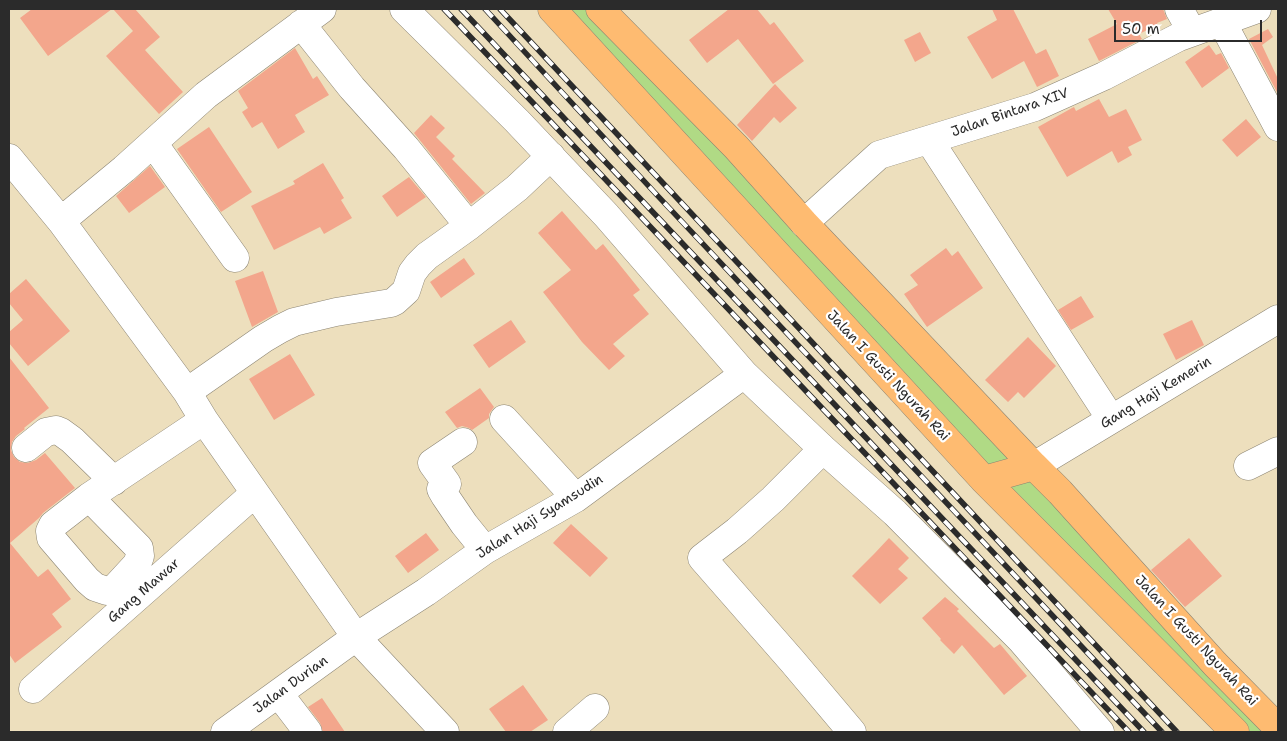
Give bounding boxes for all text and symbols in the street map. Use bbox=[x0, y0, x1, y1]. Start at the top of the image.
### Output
scale bar bbox=[1117, 10, 1264, 42]
text: 50 m bbox=[1122, 19, 1160, 39]
street label: Jalan Bintara XIV bbox=[949, 85, 1071, 141]
street label: Jalan I Gusti Ngurah Rai bbox=[823, 307, 953, 445]
street label: Gang Haji Kemerin bbox=[1097, 353, 1215, 433]
street label: Jalan Haji Syamsudin bbox=[474, 471, 606, 563]
street label: Gang Mawar bbox=[105, 555, 183, 627]
street label: Jalan I Gusti Ngurah Rai bbox=[1131, 572, 1261, 710]
street label: Jalan Durian bbox=[251, 652, 331, 718]

